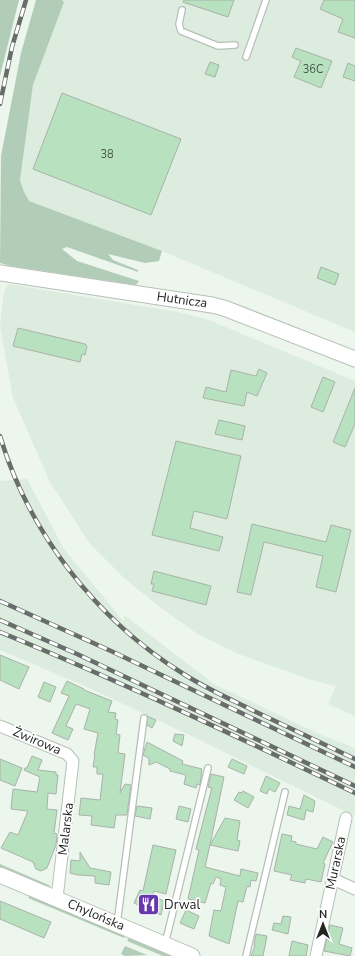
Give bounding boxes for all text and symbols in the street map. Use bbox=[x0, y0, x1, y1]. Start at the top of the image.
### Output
house number: 36C bbox=[303, 62, 323, 77]
house number: 38 bbox=[100, 147, 114, 162]
street label: Hutnicza bbox=[155, 288, 209, 312]
street label: Żwirowa bbox=[10, 722, 64, 759]
street label: Malarska bbox=[54, 802, 78, 856]
street label: Murarska bbox=[322, 835, 350, 891]
restaurant icon: Drwal bbox=[136, 892, 162, 918]
street label: Chylońska bbox=[65, 895, 127, 935]
place label: Drwal bbox=[164, 896, 200, 914]
north arrow bbox=[303, 904, 343, 944]
text: N bbox=[319, 907, 327, 922]

